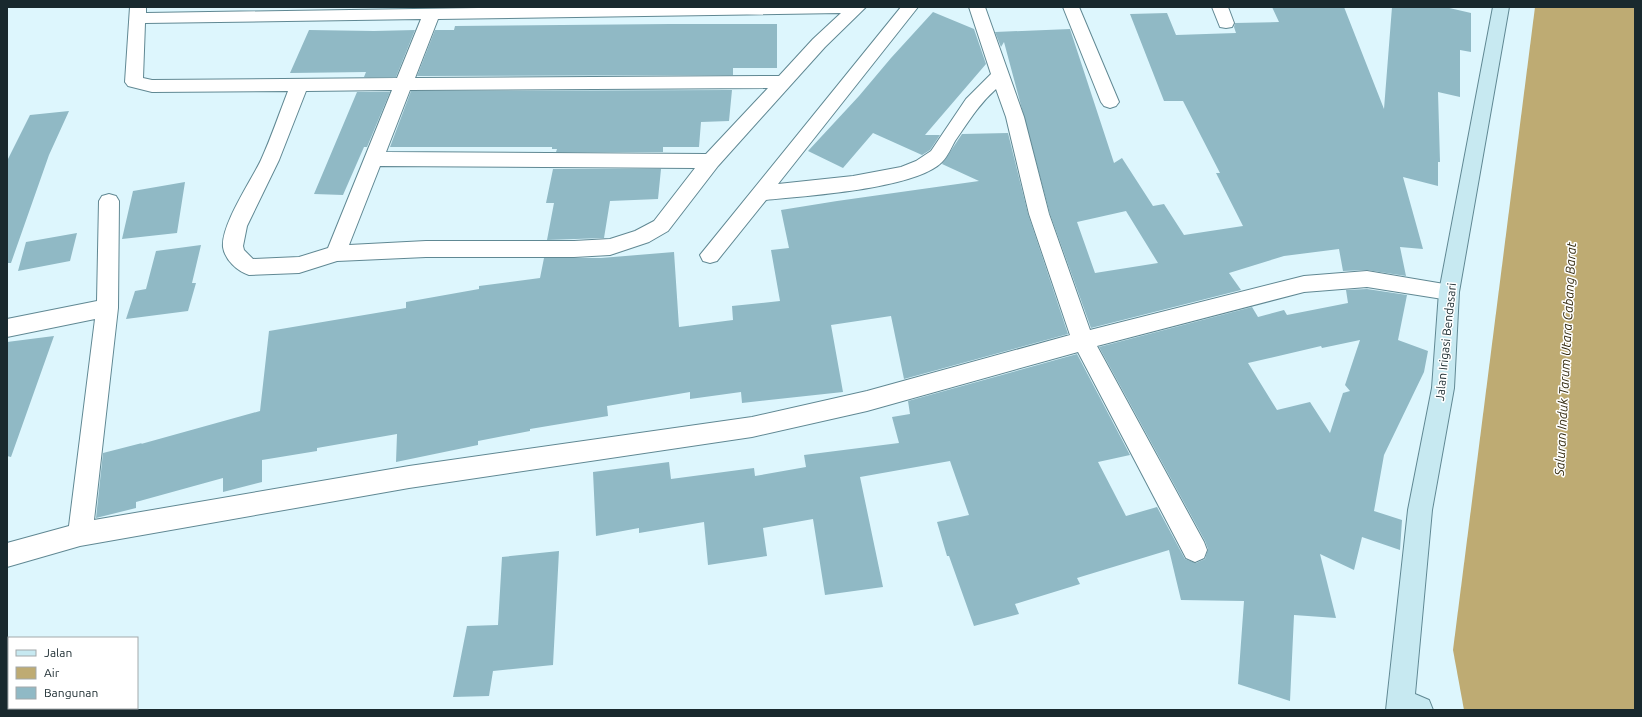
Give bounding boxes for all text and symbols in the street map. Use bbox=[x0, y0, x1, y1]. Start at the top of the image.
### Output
water label: Saluran Induk Tarum Utara Cabang Barat bbox=[1552, 241, 1578, 477]
street label: Jalan Irigasi Bendasari bbox=[1433, 282, 1458, 402]
legend bbox=[8, 637, 138, 709]
text: Jalan bbox=[44, 646, 72, 659]
text: Air bbox=[44, 666, 60, 679]
text: Bangunan bbox=[44, 686, 98, 699]

